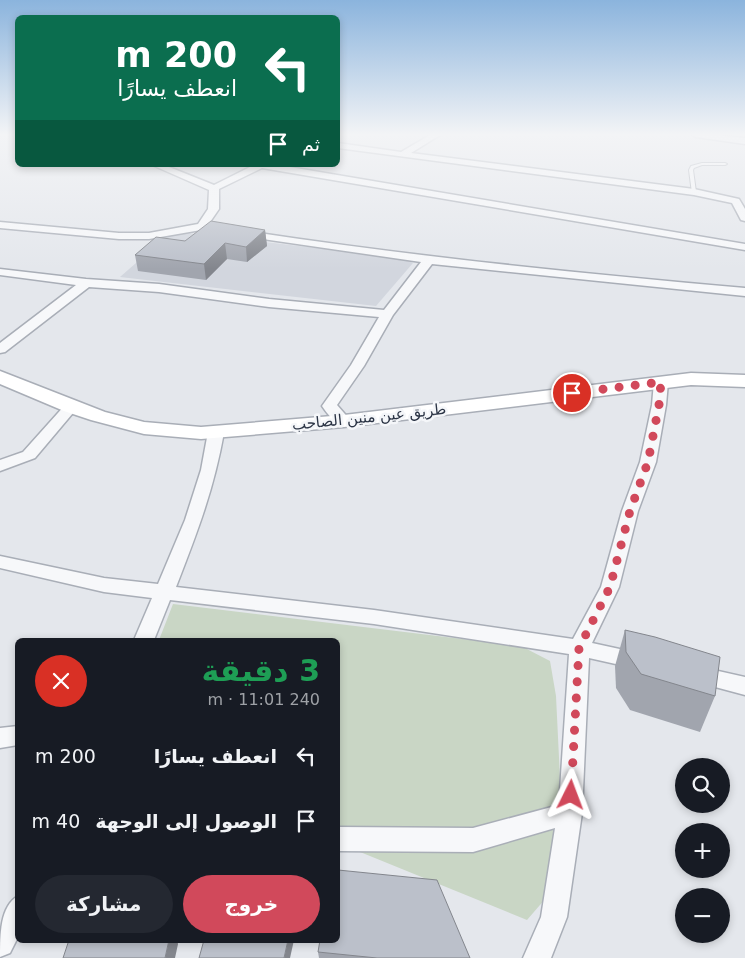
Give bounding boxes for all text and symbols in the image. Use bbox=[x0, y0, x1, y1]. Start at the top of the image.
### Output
text: 200 m bbox=[115, 35, 237, 75]
icon: left bbox=[255, 35, 320, 100]
text: انعطف يسارًا bbox=[117, 76, 237, 101]
icon: arrive bbox=[264, 130, 292, 158]
text: ثم bbox=[302, 133, 320, 155]
pin bbox=[551, 372, 593, 414]
icon: arrive bbox=[558, 379, 586, 407]
street label: طريق عين منين الصاحب bbox=[291, 400, 447, 434]
text: 3 دقيقة bbox=[202, 653, 320, 688]
button: close bbox=[35, 655, 87, 707]
text: 240 m · 11:01 bbox=[207, 690, 320, 709]
icon: left bbox=[292, 742, 320, 770]
text: 200 m bbox=[35, 745, 96, 767]
text: انعطف يسارًا bbox=[154, 745, 277, 767]
map controls bbox=[675, 758, 730, 943]
button: search bbox=[675, 758, 730, 813]
position arrow bbox=[544, 768, 596, 820]
icon: arrive bbox=[292, 807, 320, 835]
text: 40 m bbox=[32, 810, 80, 832]
text: الوصول إلى الوجهة bbox=[95, 810, 277, 832]
button: + bbox=[675, 823, 730, 878]
button: مشاركة bbox=[35, 875, 173, 933]
button: خروج bbox=[183, 875, 320, 933]
button: − bbox=[675, 888, 730, 943]

